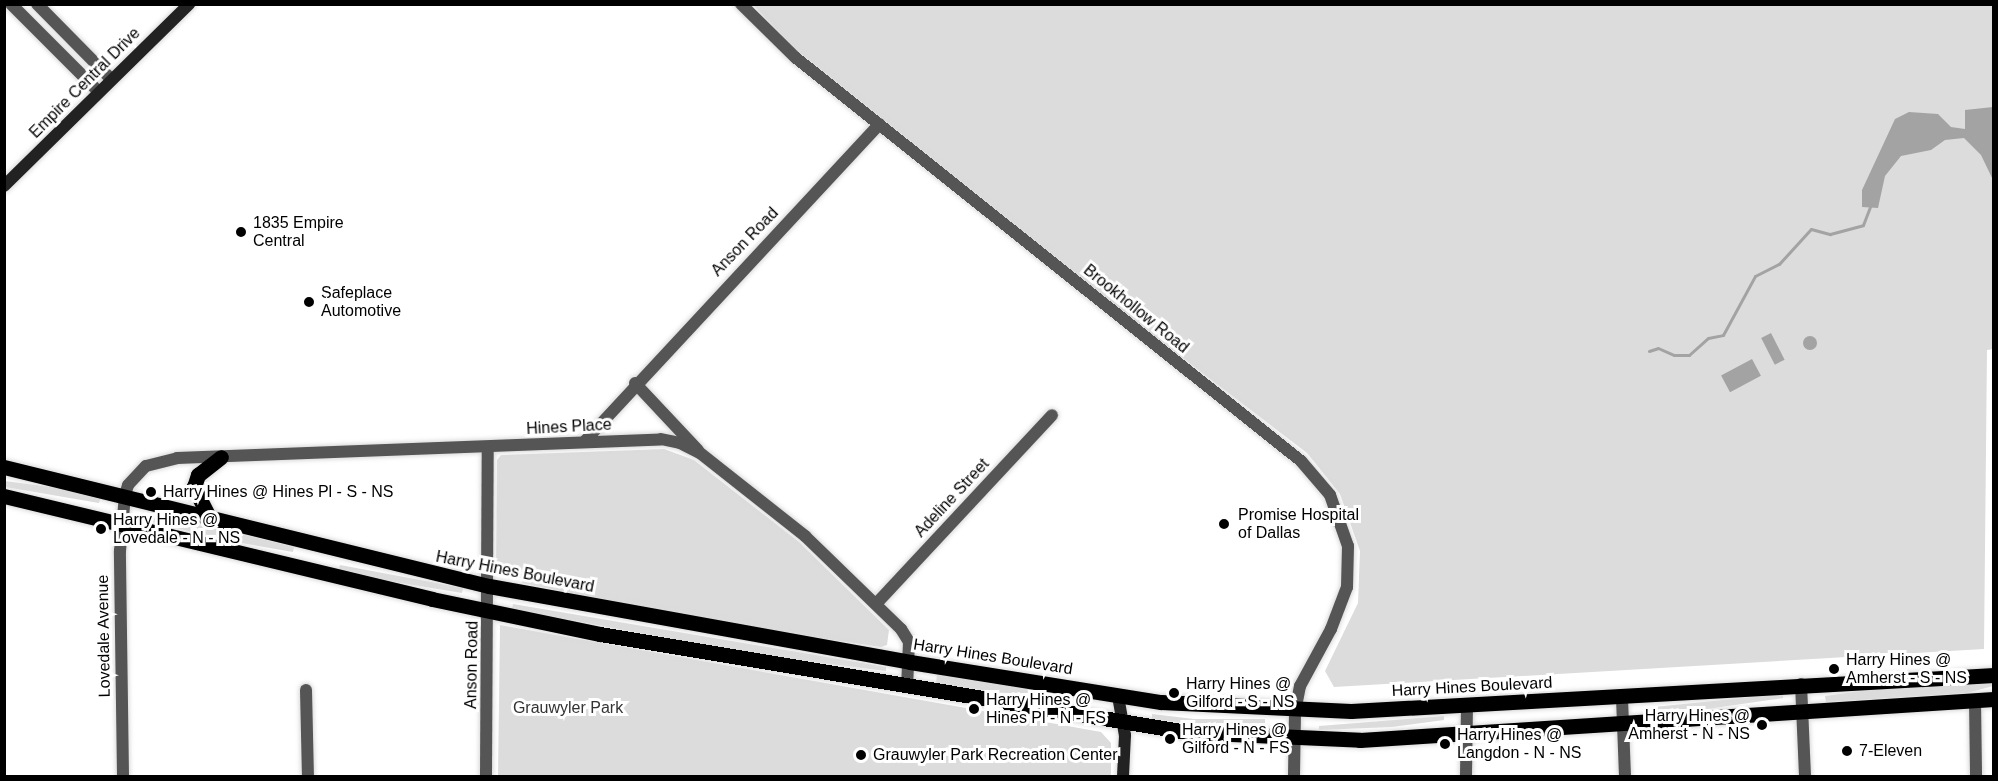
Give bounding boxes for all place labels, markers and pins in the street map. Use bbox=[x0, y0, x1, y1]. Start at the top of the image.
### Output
place label: 1835 Empire Central bbox=[253, 213, 344, 251]
marker: 1835 Empire Central bbox=[234, 225, 248, 239]
place label: Safeplace Automotive bbox=[321, 283, 401, 321]
marker: Safeplace Automotive bbox=[302, 295, 316, 309]
place label: Harry Hines @ Hines Pl - S - NS bbox=[163, 482, 394, 502]
marker: Harry Hines @ Hines Pl - S - NS bbox=[144, 485, 158, 499]
place label: Promise Hospital of Dallas bbox=[1238, 505, 1359, 543]
place label: Harry Hines @ Lovedale - N - NS bbox=[113, 510, 240, 548]
marker: Promise Hospital of Dallas bbox=[1215, 515, 1233, 533]
marker: Harry Hines @ Lovedale - N - NS bbox=[94, 522, 108, 536]
place label: Harry Hines @ Amherst - S - NS bbox=[1846, 650, 1967, 688]
marker: Harry Hines @ Amherst - S - NS bbox=[1827, 662, 1841, 676]
place label: Harry Hines @ Gilford - S - NS bbox=[1186, 674, 1294, 712]
marker: Harry Hines @ Gilford - S - NS bbox=[1167, 686, 1181, 700]
place label: Harry Hines @ Hines Pl - N - FS bbox=[986, 690, 1106, 728]
marker: Harry Hines @ Hines Pl - N - FS bbox=[967, 702, 981, 716]
place label: Harry Hines @ Amherst - N - NS bbox=[1628, 706, 1750, 744]
marker: Harry Hines @ Amherst - N - NS bbox=[1755, 718, 1769, 732]
place label: Harry Hines @ Gilford - N - FS bbox=[1182, 720, 1290, 758]
place label: Harry Hines @ Langdon - N - NS bbox=[1457, 725, 1582, 763]
marker: Harry Hines @ Gilford - N - FS bbox=[1163, 732, 1177, 746]
marker: Harry Hines @ Langdon - N - NS bbox=[1438, 737, 1452, 751]
place label: 7-Eleven bbox=[1859, 741, 1922, 761]
marker: 7-Eleven bbox=[1840, 744, 1854, 758]
place label: Grauwyler Park Recreation Center bbox=[873, 745, 1118, 765]
marker: Grauwyler Park Recreation Center bbox=[854, 748, 868, 762]

